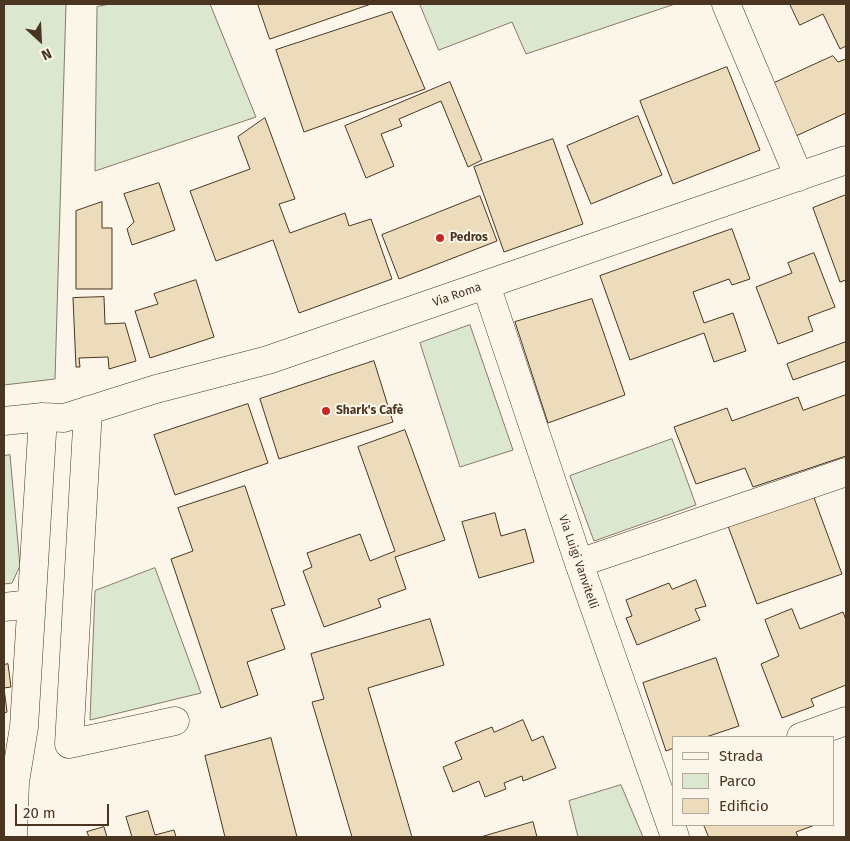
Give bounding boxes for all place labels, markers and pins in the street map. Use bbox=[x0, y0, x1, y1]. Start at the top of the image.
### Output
place label: Pedros bbox=[450, 231, 488, 245]
marker: Pedros bbox=[434, 232, 446, 244]
place label: Shark's Cafè bbox=[336, 404, 403, 418]
marker: Shark's Cafè bbox=[320, 405, 332, 417]

